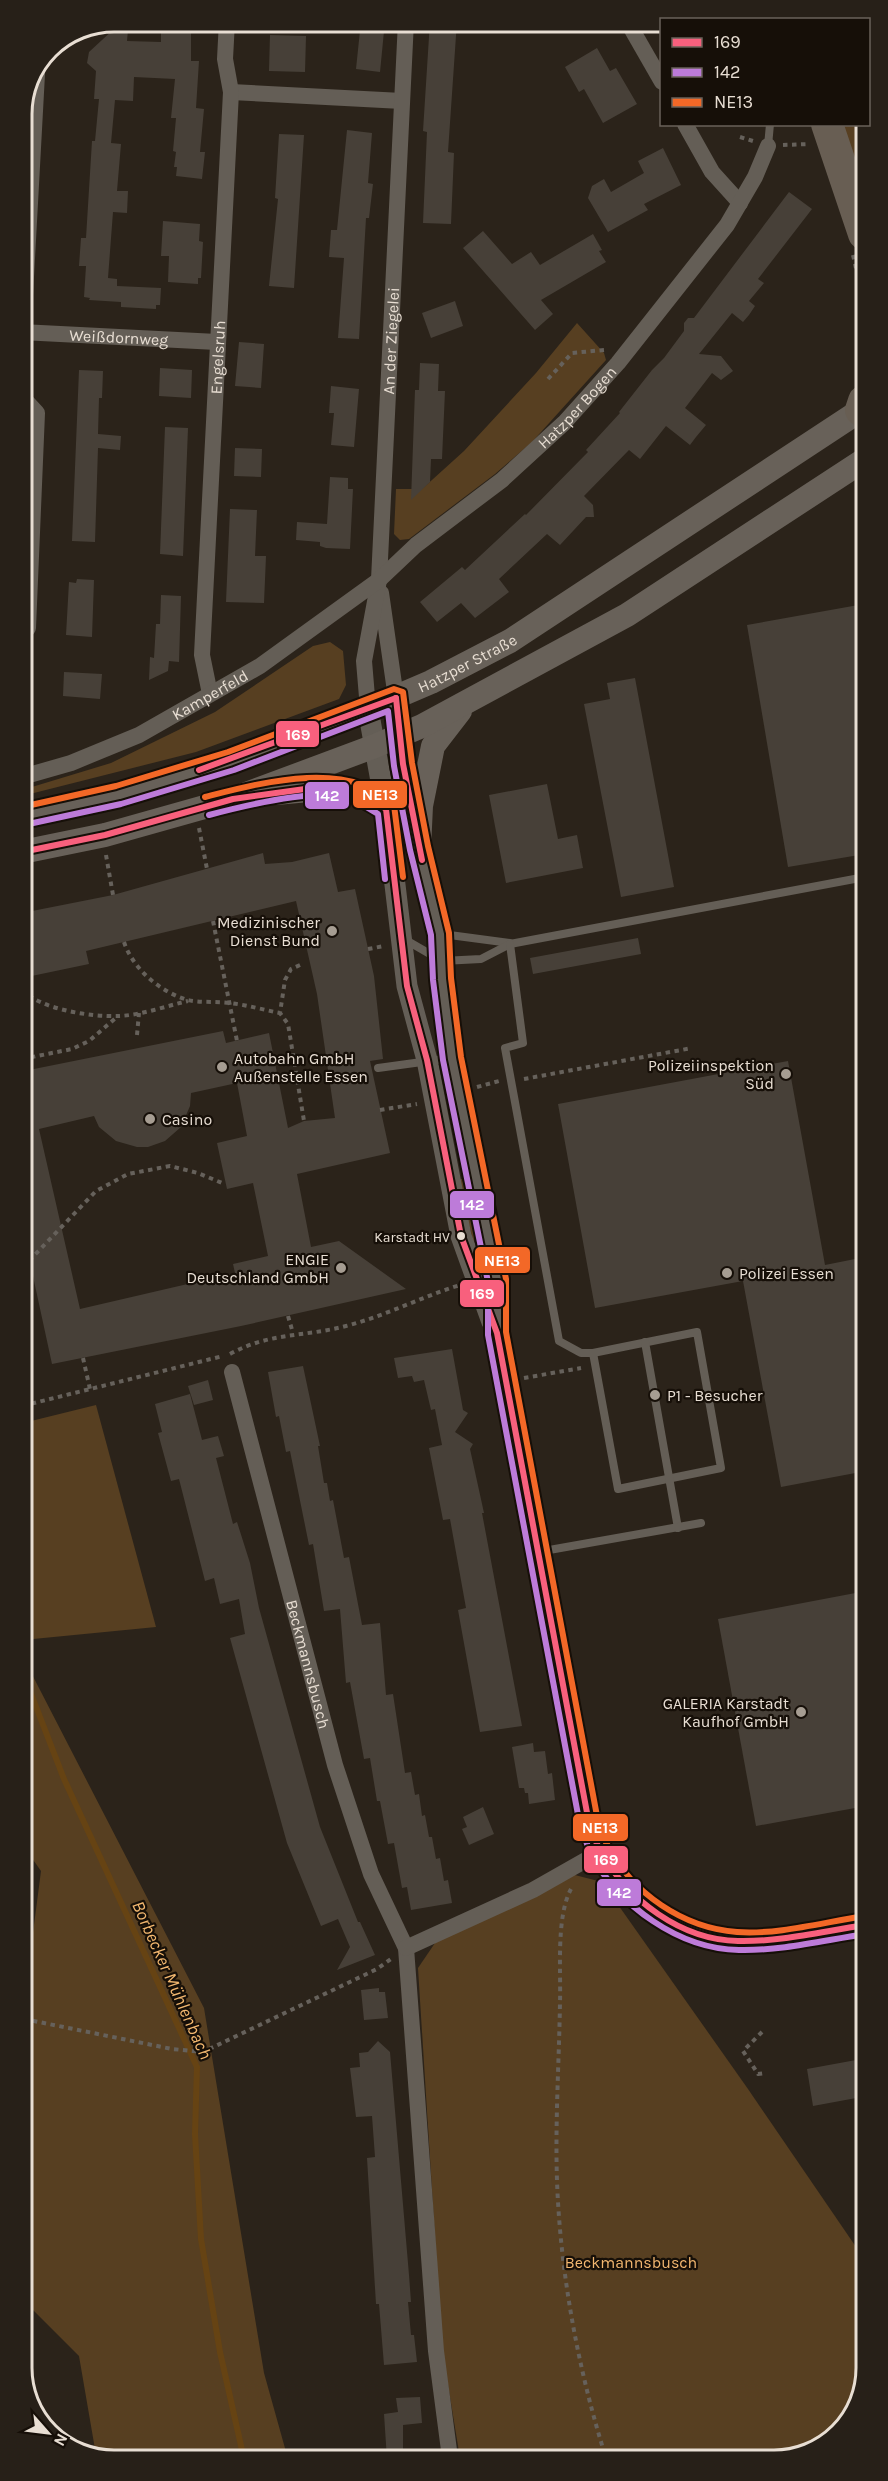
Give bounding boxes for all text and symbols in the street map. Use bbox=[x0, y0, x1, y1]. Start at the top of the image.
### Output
legend bbox=[660, 18, 870, 126]
text: 169 bbox=[714, 31, 741, 53]
text: 142 bbox=[714, 61, 740, 83]
text: NE13 bbox=[714, 91, 753, 113]
street label: An der Ziegelei bbox=[379, 287, 403, 395]
street label: Engelsruh bbox=[206, 320, 229, 395]
street label: Weißdornweg bbox=[69, 325, 169, 350]
street label: Hatzper Bogen bbox=[534, 362, 621, 452]
street label: Hatzper Straße bbox=[415, 630, 520, 697]
street label: Kamperfeld bbox=[169, 666, 251, 724]
line badge: 169 bbox=[275, 720, 320, 748]
text: 169 bbox=[285, 725, 311, 744]
line badge: NE13 bbox=[352, 780, 408, 809]
line badge: 142 bbox=[304, 781, 350, 810]
text: NE13 bbox=[362, 785, 398, 804]
text: 142 bbox=[315, 786, 339, 805]
place label: Medizinischer Dienst Bund bbox=[217, 913, 320, 950]
marker: Medizinischer Dienst Bund bbox=[325, 924, 339, 938]
place label: Autobahn GmbH Außenstelle Essen bbox=[234, 1049, 368, 1086]
place label: Polizeiinspektion Süd bbox=[648, 1056, 774, 1093]
marker: Autobahn GmbH Außenstelle Essen bbox=[215, 1060, 229, 1074]
marker: Polizeiinspektion Süd bbox=[779, 1067, 793, 1081]
place label: Casino bbox=[162, 1110, 212, 1129]
marker: Casino bbox=[143, 1112, 157, 1126]
line badge: 142 bbox=[449, 1190, 495, 1219]
text: 142 bbox=[460, 1195, 484, 1214]
place label: Karstadt HV bbox=[374, 1229, 450, 1246]
marker: Karstadt HV bbox=[455, 1230, 467, 1242]
line badge: NE13 bbox=[474, 1246, 531, 1274]
place label: ENGIE Deutschland GmbH bbox=[187, 1250, 329, 1287]
text: NE13 bbox=[484, 1251, 520, 1270]
marker: ENGIE Deutschland GmbH bbox=[334, 1261, 348, 1275]
place label: Polizei Essen bbox=[739, 1264, 834, 1283]
marker: Polizei Essen bbox=[720, 1266, 734, 1280]
line badge: 169 bbox=[459, 1279, 505, 1308]
text: 169 bbox=[469, 1284, 495, 1303]
place label: P1 - Besucher bbox=[667, 1386, 763, 1405]
marker: P1 - Besucher bbox=[648, 1388, 662, 1402]
street label: Beckmannsbusch bbox=[282, 1598, 334, 1731]
place label: GALERIA Karstadt Kaufhof GmbH bbox=[663, 1694, 789, 1731]
marker: GALERIA Karstadt Kaufhof GmbH bbox=[794, 1705, 808, 1719]
line badge: NE13 bbox=[572, 1813, 629, 1842]
text: NE13 bbox=[582, 1818, 618, 1837]
line badge: 169 bbox=[583, 1845, 629, 1874]
text: 169 bbox=[593, 1850, 619, 1869]
line badge: 142 bbox=[596, 1878, 642, 1907]
text: 142 bbox=[607, 1883, 631, 1902]
water label: Borbecker Mühlenbach bbox=[127, 1897, 217, 2063]
park label: Beckmannsbusch bbox=[565, 2253, 697, 2272]
north arrow bbox=[18, 2403, 78, 2463]
text: N bbox=[50, 2430, 72, 2449]

